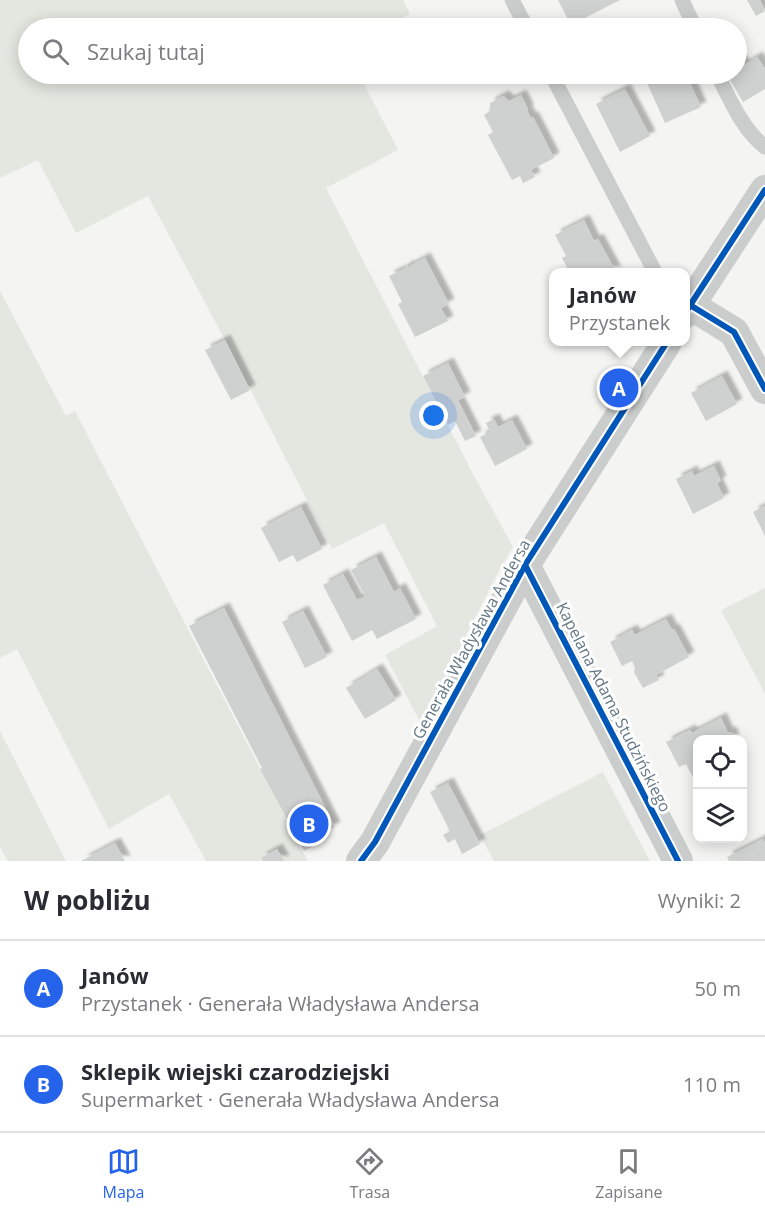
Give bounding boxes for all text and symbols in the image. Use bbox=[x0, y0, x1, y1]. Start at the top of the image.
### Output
search box bbox=[18, 18, 747, 84]
icon: search bbox=[39, 35, 72, 68]
text: Szukaj tutaj bbox=[87, 36, 205, 66]
popup bbox=[549, 268, 690, 346]
text: Janów bbox=[569, 279, 636, 309]
text: Przystanek bbox=[569, 309, 670, 336]
pin: A bbox=[600, 366, 638, 410]
your location bbox=[419, 401, 448, 430]
street label: Generała Władysława Andersa bbox=[407, 535, 535, 743]
street label: Kapelana Adama Studzińskiego bbox=[551, 598, 677, 816]
map controls bbox=[693, 735, 747, 843]
button: locate bbox=[693, 735, 747, 789]
button: layers bbox=[693, 789, 747, 843]
pin: B bbox=[290, 802, 328, 846]
text: W pobliżu bbox=[24, 882, 151, 918]
text: Wyniki: 2 bbox=[658, 887, 741, 914]
text: Janów bbox=[81, 960, 148, 990]
text: A bbox=[37, 975, 50, 1002]
text: 50 m bbox=[694, 975, 741, 1002]
text: Przystanek · Generała Władysława Andersa bbox=[81, 990, 480, 1017]
text: Sklepik wiejski czarodziejski bbox=[81, 1056, 390, 1086]
text: B bbox=[37, 1071, 50, 1098]
text: 110 m bbox=[683, 1071, 741, 1098]
text: Supermarket · Generała Władysława Andersa bbox=[81, 1086, 500, 1113]
tab: Mapa bbox=[103, 1145, 144, 1203]
tab: Trasa bbox=[349, 1145, 390, 1203]
tab: Zapisane bbox=[595, 1145, 662, 1203]

